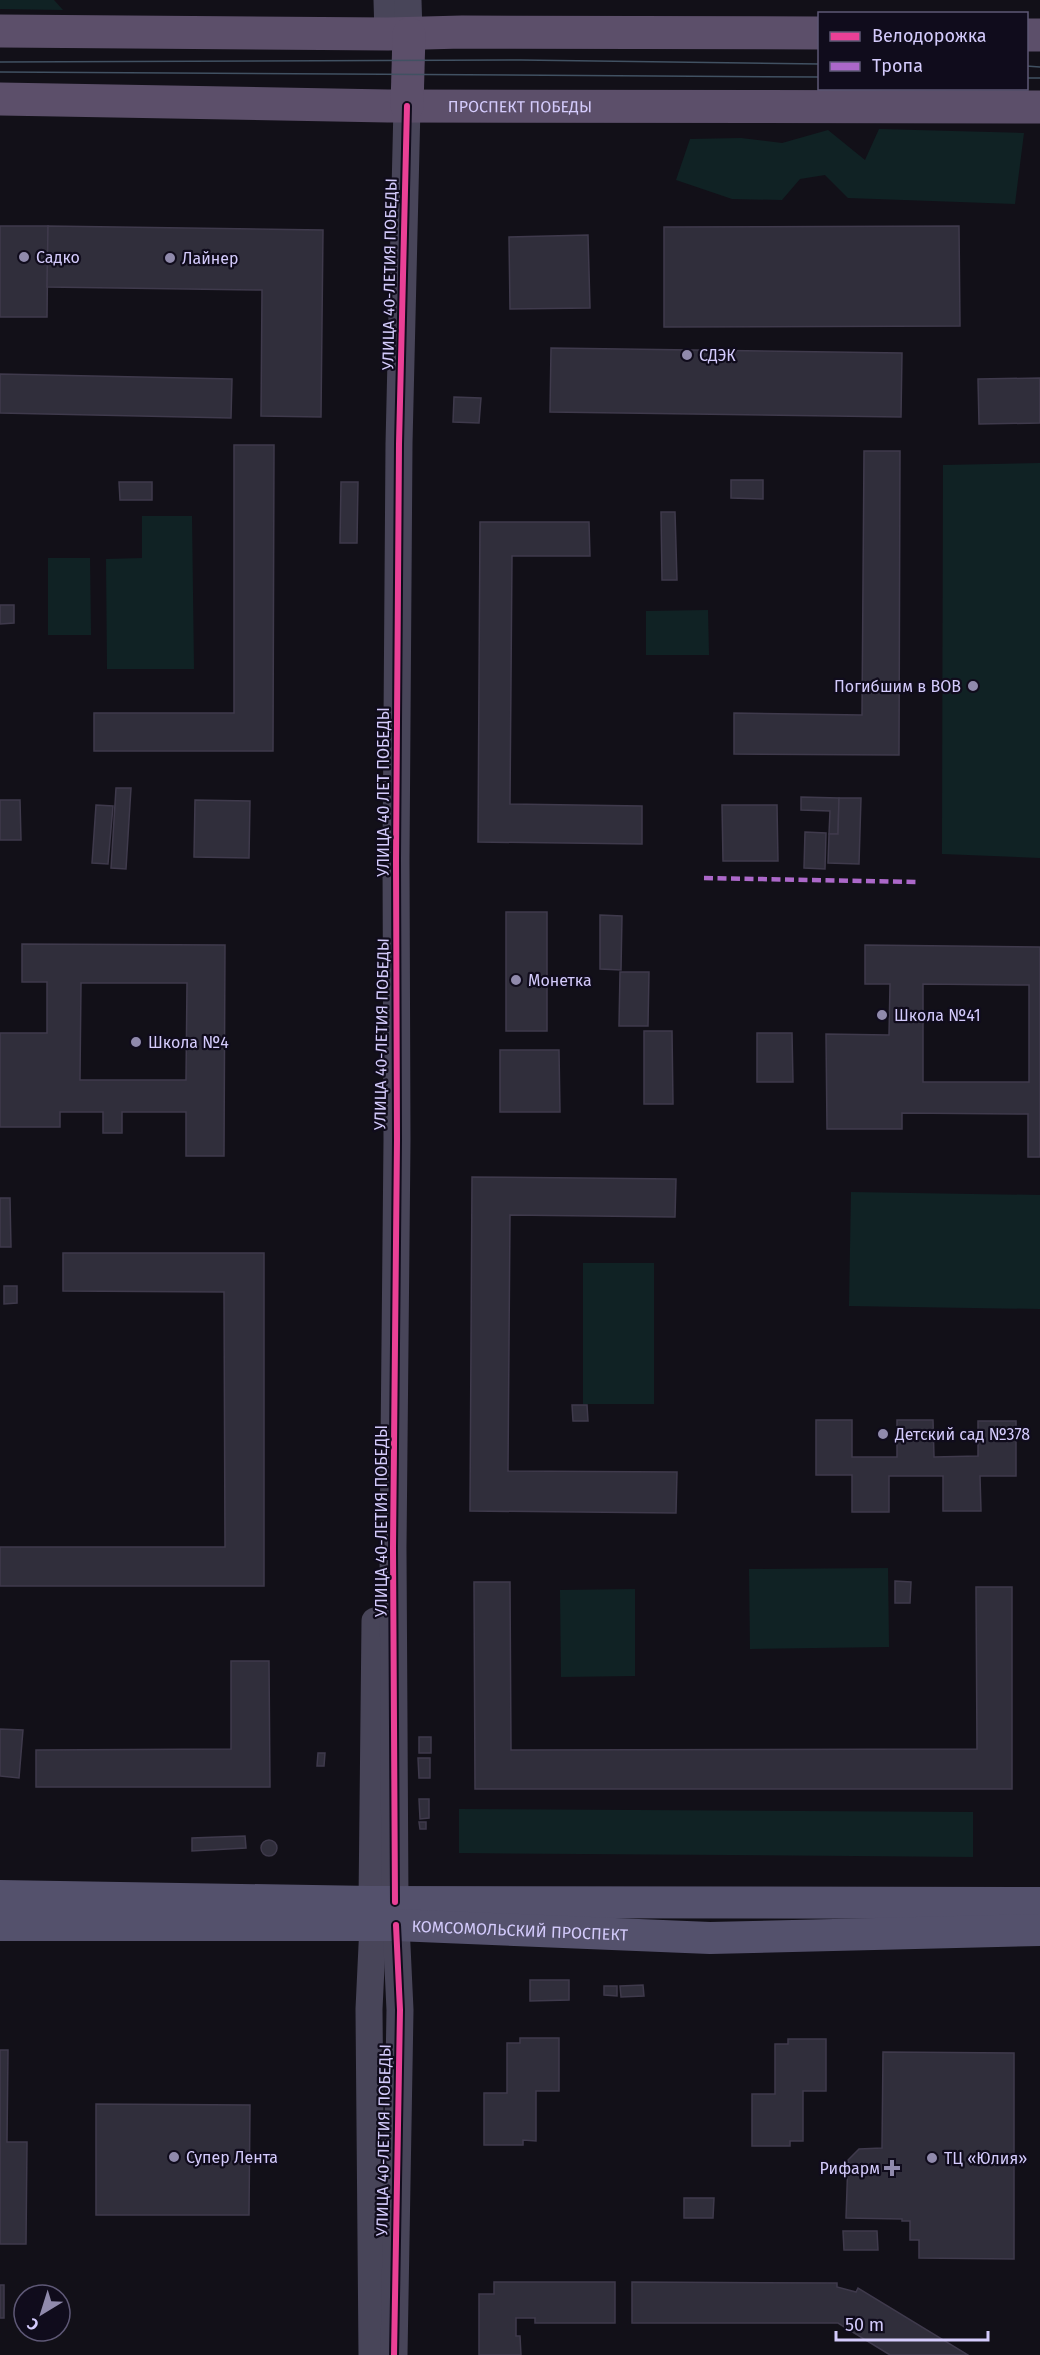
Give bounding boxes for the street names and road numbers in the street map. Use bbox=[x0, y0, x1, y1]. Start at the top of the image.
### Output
street label: ПРОСПЕКТ ПОБЕДЫ bbox=[448, 97, 592, 116]
street label: УЛИЦА 40-ЛЕТИЯ ПОБЕДЫ bbox=[378, 178, 401, 370]
street label: УЛИЦА 40 ЛЕТ ПОБЕДЫ bbox=[374, 707, 393, 877]
street label: УЛИЦА 40-ЛЕТИЯ ПОБЕДЫ bbox=[370, 938, 393, 1130]
street label: УЛИЦА 40-ЛЕТИЯ ПОБЕДЫ bbox=[372, 1425, 391, 1617]
street label: КОМСОМОЛЬСКИЙ ПРОСПЕКТ bbox=[411, 1917, 629, 1945]
street label: УЛИЦА 40-ЛЕТИЯ ПОБЕДЫ bbox=[372, 2044, 395, 2236]

